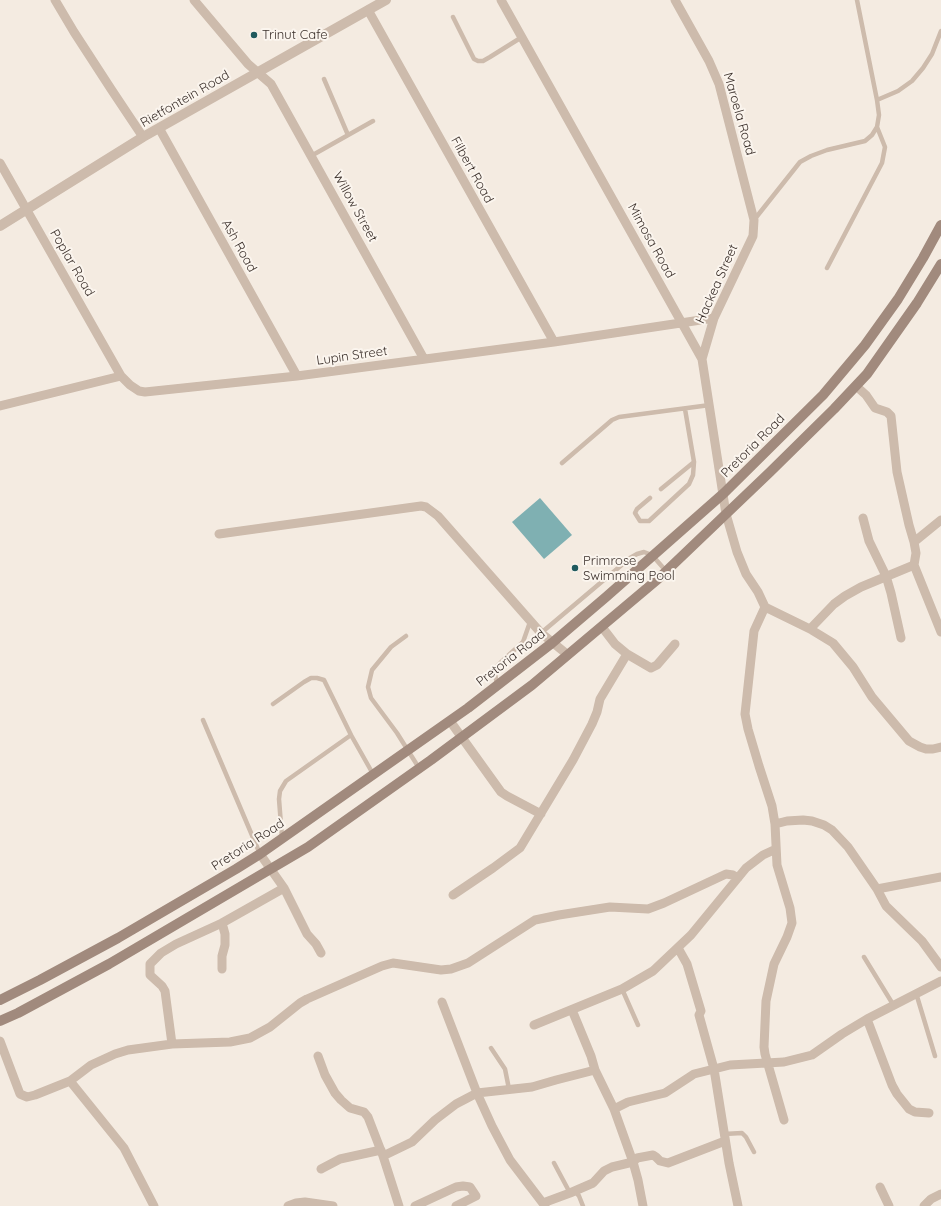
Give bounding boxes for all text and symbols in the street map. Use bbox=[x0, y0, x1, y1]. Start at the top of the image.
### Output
place label: Trinut Cafe bbox=[262, 27, 328, 43]
marker: Trinut Cafe bbox=[249, 30, 259, 40]
street label: Rietfontein Road bbox=[138, 67, 232, 131]
street label: Maroela Road bbox=[720, 71, 758, 157]
street label: Filbert Road bbox=[447, 134, 497, 206]
street label: Willow Street bbox=[329, 169, 381, 245]
street label: Mimosa Road bbox=[624, 201, 678, 281]
street label: Ash Road bbox=[218, 217, 260, 275]
street label: Poplar Road bbox=[46, 227, 98, 299]
street label: Hackea Street bbox=[693, 242, 741, 326]
street label: Lupin Street bbox=[315, 343, 389, 369]
street label: Pretoria Road bbox=[718, 411, 788, 481]
place label: Primrose Swimming Pool bbox=[583, 553, 675, 584]
marker: Primrose Swimming Pool bbox=[570, 563, 580, 573]
street label: Pretoria Road bbox=[473, 626, 549, 690]
street label: Pretoria Road bbox=[209, 816, 287, 874]

